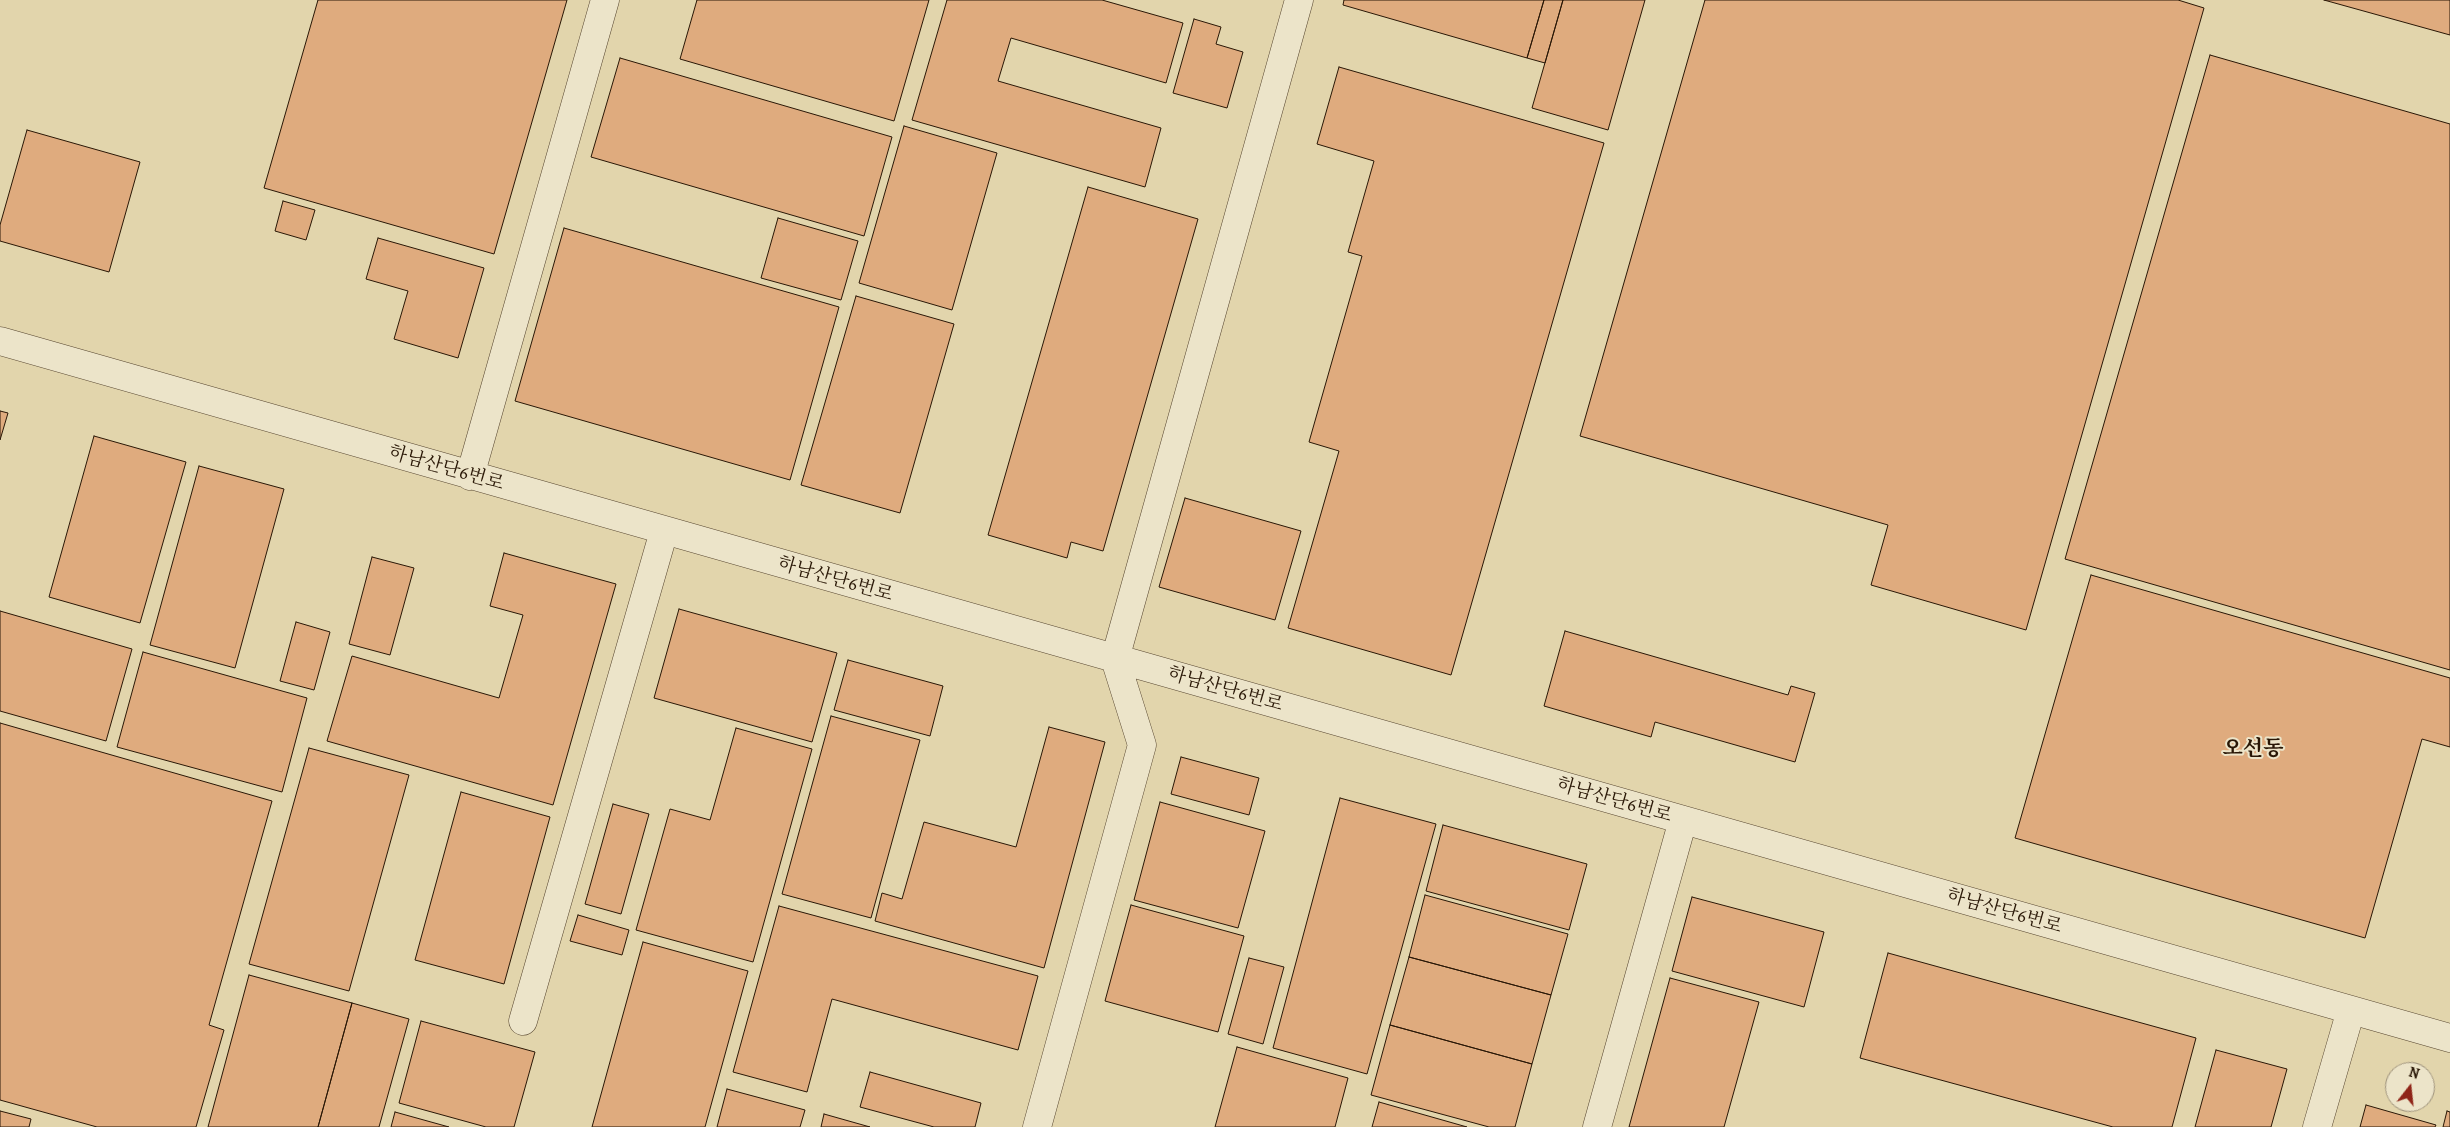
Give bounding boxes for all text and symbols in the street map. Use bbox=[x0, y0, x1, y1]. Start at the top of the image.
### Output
street label: 하남산단6번로 bbox=[386, 442, 506, 496]
street label: 하남산단6번로 bbox=[775, 553, 895, 607]
street label: 하남산단6번로 bbox=[1165, 663, 1285, 717]
district label: 오선동 bbox=[2223, 737, 2283, 763]
street label: 하남산단6번로 bbox=[1554, 774, 1674, 828]
street label: 하남산단6번로 bbox=[1944, 885, 2064, 939]
north arrow bbox=[2385, 1062, 2435, 1112]
text: N bbox=[2406, 1063, 2422, 1084]

